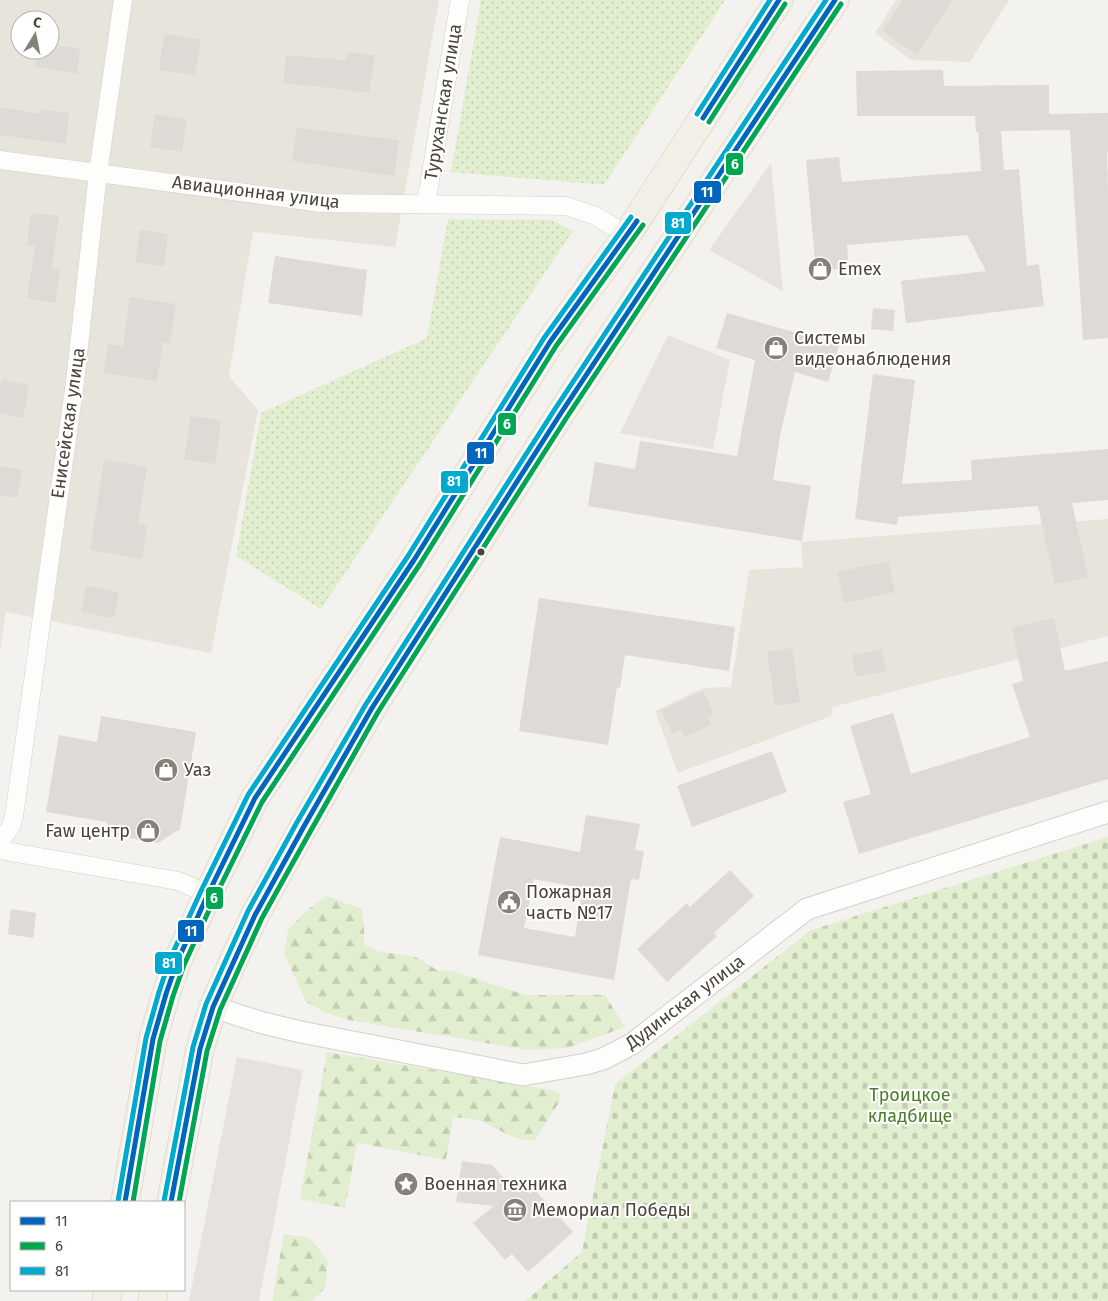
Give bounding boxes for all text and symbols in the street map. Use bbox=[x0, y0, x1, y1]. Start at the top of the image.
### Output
north arrow bbox=[10, 10, 60, 60]
text: С bbox=[32, 14, 43, 32]
street label: Туруханская улица bbox=[420, 22, 466, 182]
line badge: 6 bbox=[725, 152, 744, 176]
text: 6 bbox=[731, 156, 739, 173]
street label: Авиационная улица bbox=[171, 171, 341, 213]
line badge: 11 bbox=[693, 180, 722, 204]
text: 11 bbox=[701, 184, 713, 201]
line badge: 81 bbox=[664, 211, 692, 235]
text: 81 bbox=[671, 215, 685, 232]
shop icon: Emex bbox=[807, 256, 833, 282]
place label: Emex bbox=[838, 258, 882, 280]
place label: Системы видеонаблюдения bbox=[794, 327, 952, 370]
shop icon: Системы видеонаблюдения bbox=[763, 335, 789, 361]
street label: Енисейская улица bbox=[47, 346, 89, 500]
line badge: 6 bbox=[497, 412, 517, 436]
text: 6 bbox=[503, 416, 511, 433]
line badge: 11 bbox=[466, 441, 495, 465]
text: 11 bbox=[475, 445, 487, 462]
line badge: 81 bbox=[440, 470, 469, 494]
text: 81 bbox=[447, 473, 461, 490]
unlabelled marker bbox=[476, 547, 486, 557]
shop icon: Уаз bbox=[153, 757, 179, 783]
place label: Уаз bbox=[184, 759, 211, 781]
shop icon: Faw центр bbox=[135, 818, 161, 844]
place label: Faw центр bbox=[45, 820, 130, 842]
place label: Пожарная часть №17 bbox=[526, 881, 613, 924]
line badge: 6 bbox=[205, 886, 224, 910]
public building icon: Пожарная часть №17 bbox=[496, 889, 522, 915]
text: 6 bbox=[210, 890, 218, 907]
line badge: 11 bbox=[177, 919, 205, 943]
text: 11 bbox=[185, 923, 197, 940]
street label: Дудинская улица bbox=[620, 950, 749, 1055]
line badge: 81 bbox=[154, 951, 183, 975]
text: 81 bbox=[162, 955, 176, 972]
park label: Троицкое кладбище bbox=[868, 1084, 952, 1127]
place icon: Военная техника bbox=[393, 1171, 419, 1197]
place label: Военная техника bbox=[424, 1173, 567, 1195]
museum icon: Мемориал Победы bbox=[502, 1197, 528, 1223]
place label: Мемориал Победы bbox=[532, 1199, 691, 1221]
legend bbox=[10, 1201, 185, 1291]
text: 11 bbox=[55, 1212, 68, 1230]
text: 6 bbox=[55, 1237, 63, 1255]
text: 81 bbox=[55, 1262, 69, 1280]

